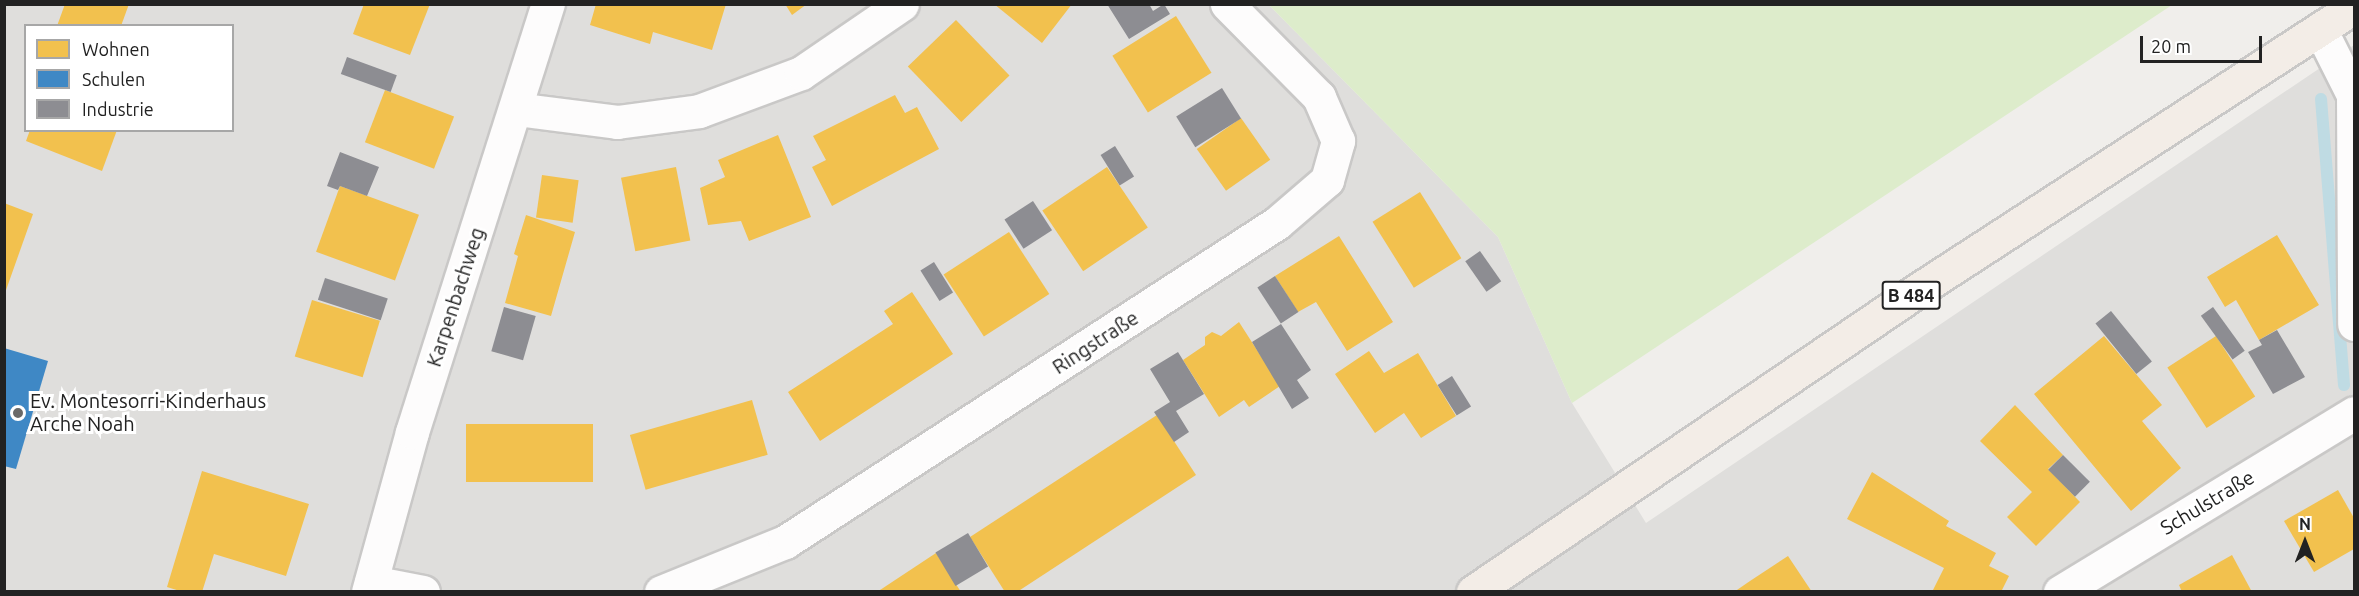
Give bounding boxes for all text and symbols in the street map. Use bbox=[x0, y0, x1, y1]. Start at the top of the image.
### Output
legend bbox=[24, 24, 234, 132]
scale bar bbox=[2143, 24, 2264, 62]
text: 20 m bbox=[2151, 36, 2191, 56]
text: Wohnen bbox=[82, 39, 150, 59]
text: Schulen bbox=[82, 69, 145, 89]
text: Industrie bbox=[82, 99, 154, 119]
street label: Karpenbachweg bbox=[421, 224, 489, 370]
road number: B 484 bbox=[1881, 280, 1941, 310]
street label: Ringstraße bbox=[1047, 305, 1143, 379]
place label: Ev. Montesorri-Kinderhaus Arche Noah bbox=[30, 389, 266, 436]
marker: Ev. Montesorri-Kinderhaus Arche Noah bbox=[11, 406, 25, 420]
street label: Schulstraße bbox=[2156, 465, 2258, 539]
north arrow bbox=[2275, 512, 2335, 572]
text: N bbox=[2299, 515, 2311, 533]

